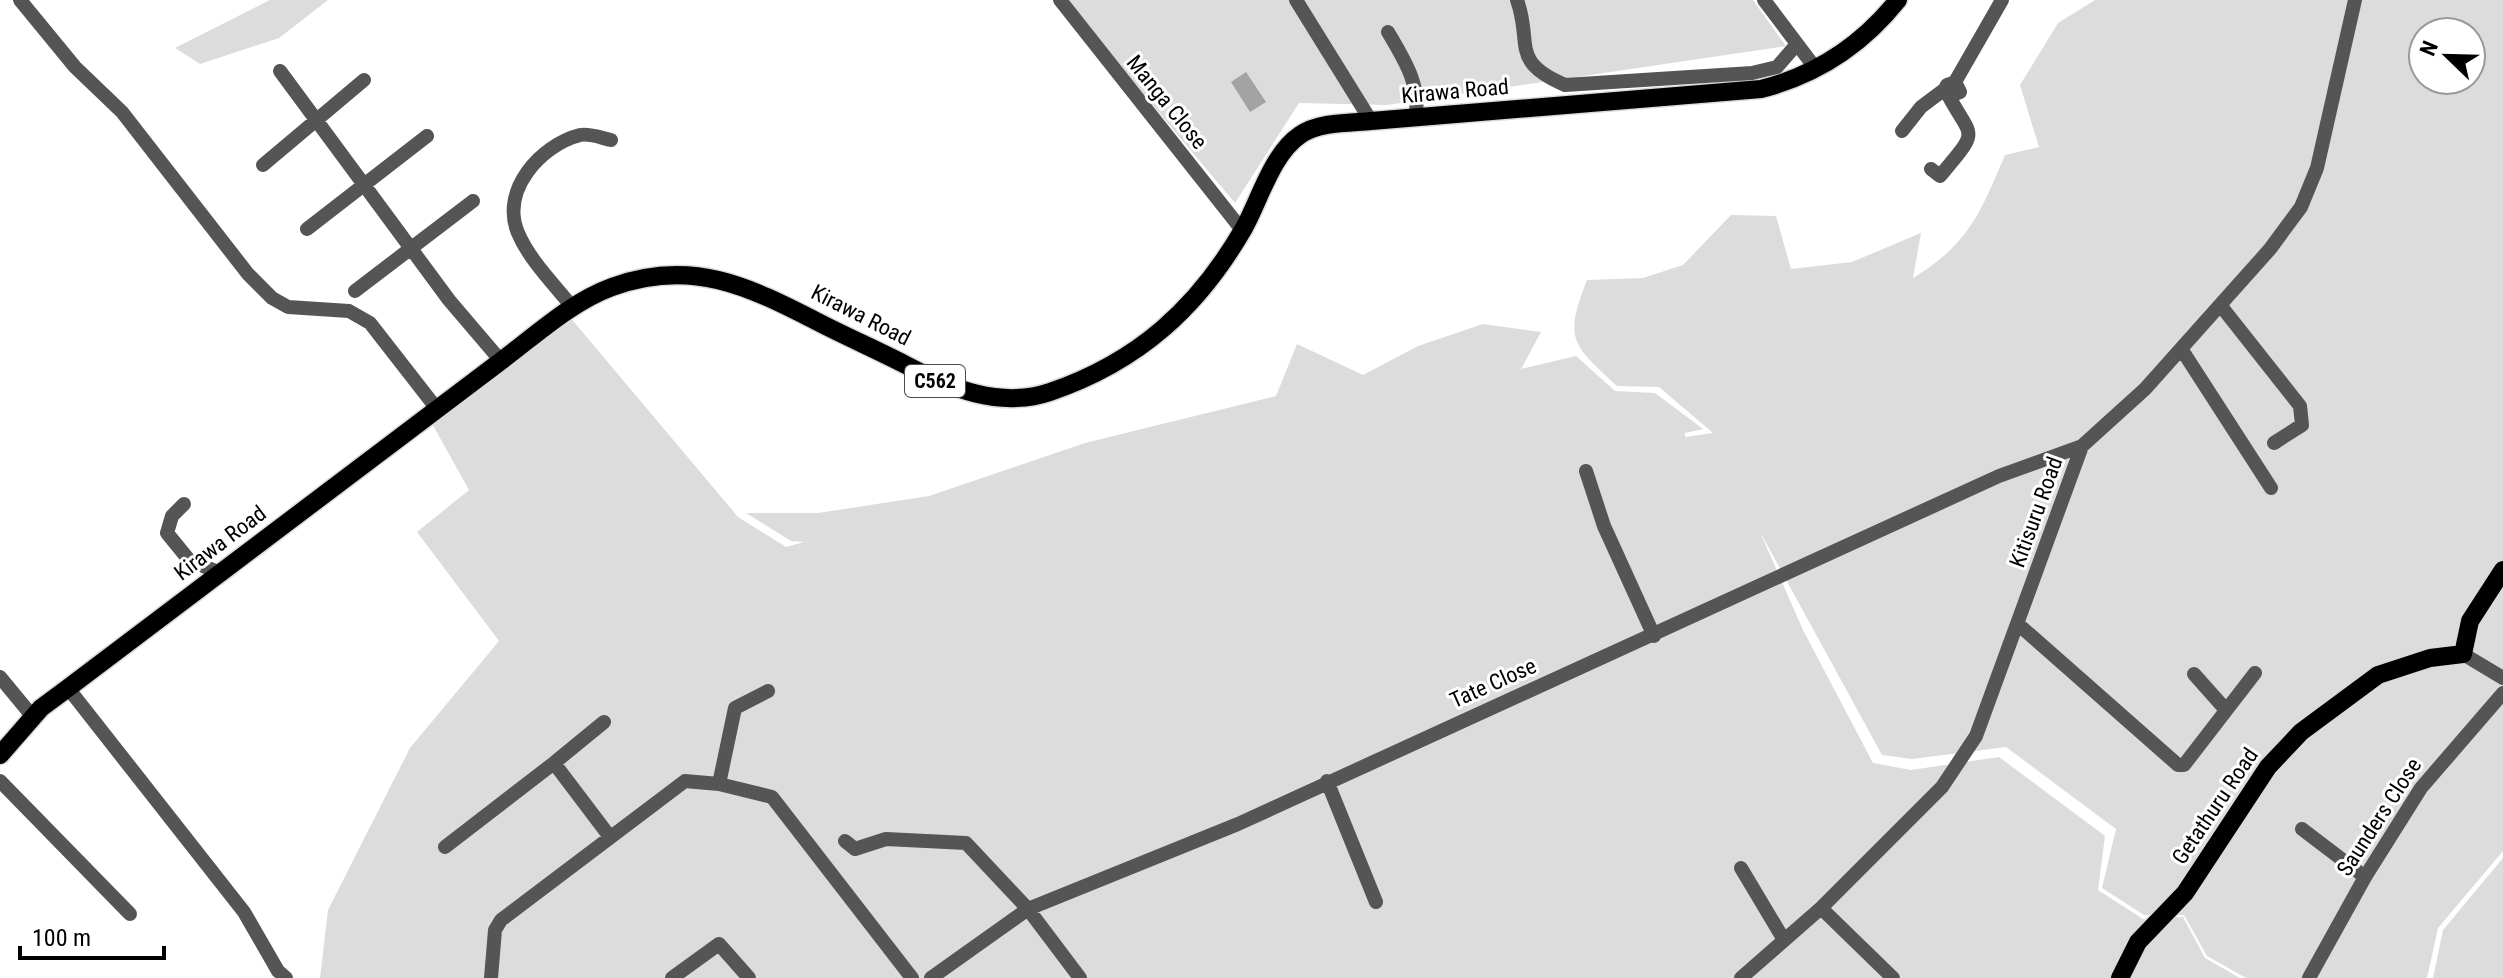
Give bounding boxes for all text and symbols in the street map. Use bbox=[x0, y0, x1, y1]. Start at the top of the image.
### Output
north arrow bbox=[2407, 16, 2487, 96]
text: N bbox=[2415, 37, 2443, 59]
street label: Manga Close bbox=[1122, 50, 1212, 154]
street label: Kirawa Road bbox=[1400, 74, 1510, 108]
street label: Kirawa Road bbox=[807, 279, 915, 351]
road number: C562 bbox=[905, 365, 965, 397]
street label: Kitisuru Road bbox=[2004, 453, 2068, 571]
street label: Kirawa Road bbox=[169, 501, 271, 585]
street label: Tate Close bbox=[1446, 653, 1540, 713]
street label: Getathuru Road bbox=[2167, 743, 2263, 869]
street label: Saunders Close bbox=[2332, 754, 2426, 880]
scale bar bbox=[20, 910, 164, 960]
text: 100 m bbox=[32, 924, 91, 952]

